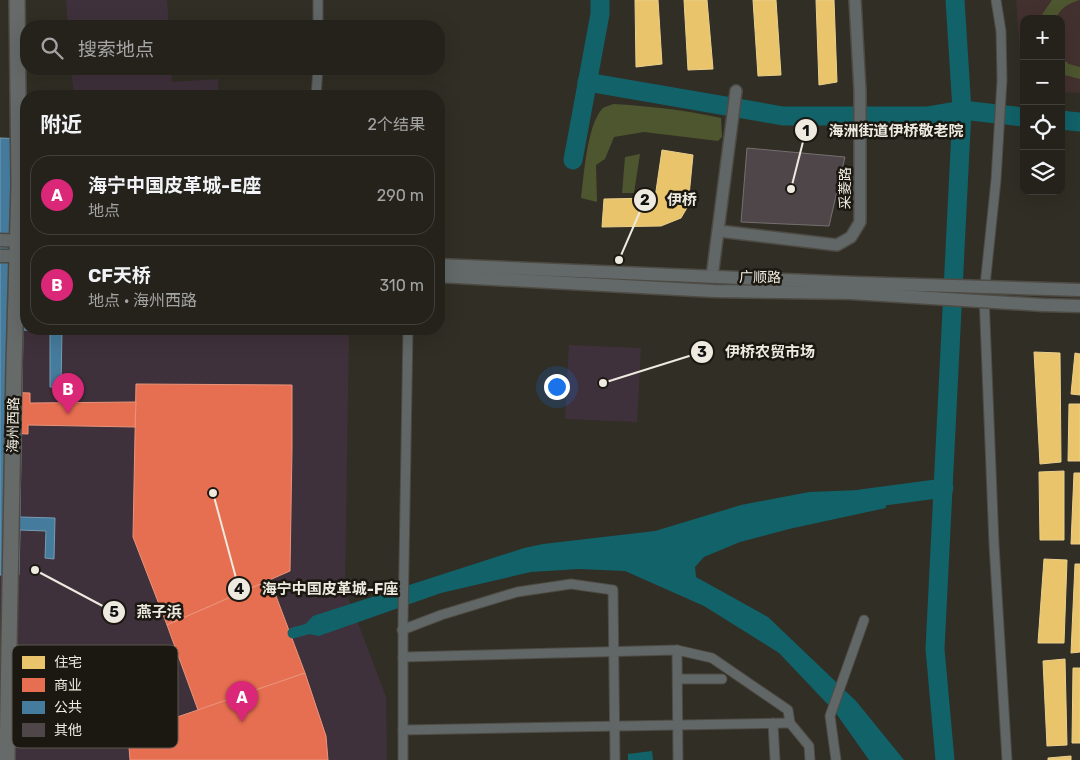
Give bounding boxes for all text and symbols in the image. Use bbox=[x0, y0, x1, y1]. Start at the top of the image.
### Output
map controls bbox=[1020, 15, 1065, 195]
button: + bbox=[1020, 15, 1065, 60]
search box bbox=[20, 20, 445, 75]
icon: search bbox=[38, 34, 66, 62]
text: 搜索地点 bbox=[78, 38, 154, 61]
button: − bbox=[1020, 60, 1065, 105]
button: locate bbox=[1020, 105, 1065, 150]
text: 附近 bbox=[40, 112, 82, 137]
text: 2个结果 bbox=[368, 115, 425, 134]
callout: 海洲街道伊桥敬老院 bbox=[793, 115, 973, 145]
text: 1 bbox=[802, 122, 810, 140]
text: 海洲街道伊桥敬老院 bbox=[828, 122, 964, 140]
button: layers bbox=[1020, 150, 1065, 195]
street label: 采菱路 bbox=[837, 167, 854, 209]
text: 海宁中国皮革城-E座 bbox=[88, 174, 261, 197]
callout: 伊桥 bbox=[632, 185, 707, 215]
text: A bbox=[51, 186, 63, 205]
text: 290 m bbox=[377, 186, 424, 205]
text: 2 bbox=[640, 191, 650, 209]
text: 伊桥 bbox=[667, 191, 697, 209]
text: 地点 bbox=[88, 201, 120, 220]
text: CF天桥 bbox=[88, 264, 151, 287]
street label: 广顺路 bbox=[739, 269, 781, 286]
text: B bbox=[51, 276, 63, 295]
text: 310 m bbox=[380, 276, 424, 295]
text: 地点 · 海州西路 bbox=[88, 291, 197, 310]
callout: 伊桥农贸市场 bbox=[690, 337, 825, 367]
text: 3 bbox=[697, 343, 707, 361]
text: 伊桥农贸市场 bbox=[725, 343, 815, 361]
pin: B bbox=[52, 373, 84, 414]
your location bbox=[544, 374, 570, 400]
street label: 海州西路 bbox=[5, 397, 22, 453]
callout: 海宁中国皮革城-F座 bbox=[226, 574, 408, 604]
text: 4 bbox=[234, 580, 244, 598]
text: 海宁中国皮革城-F座 bbox=[262, 580, 398, 598]
callout: 燕子浜 bbox=[101, 597, 191, 627]
text: 5 bbox=[109, 603, 119, 621]
text: 燕子浜 bbox=[136, 603, 182, 621]
legend bbox=[12, 645, 178, 748]
text: 住宅 bbox=[54, 654, 82, 671]
text: 商业 bbox=[54, 677, 82, 694]
pin: A bbox=[226, 681, 258, 722]
text: 公共 bbox=[54, 699, 82, 716]
text: 其他 bbox=[54, 722, 82, 739]

